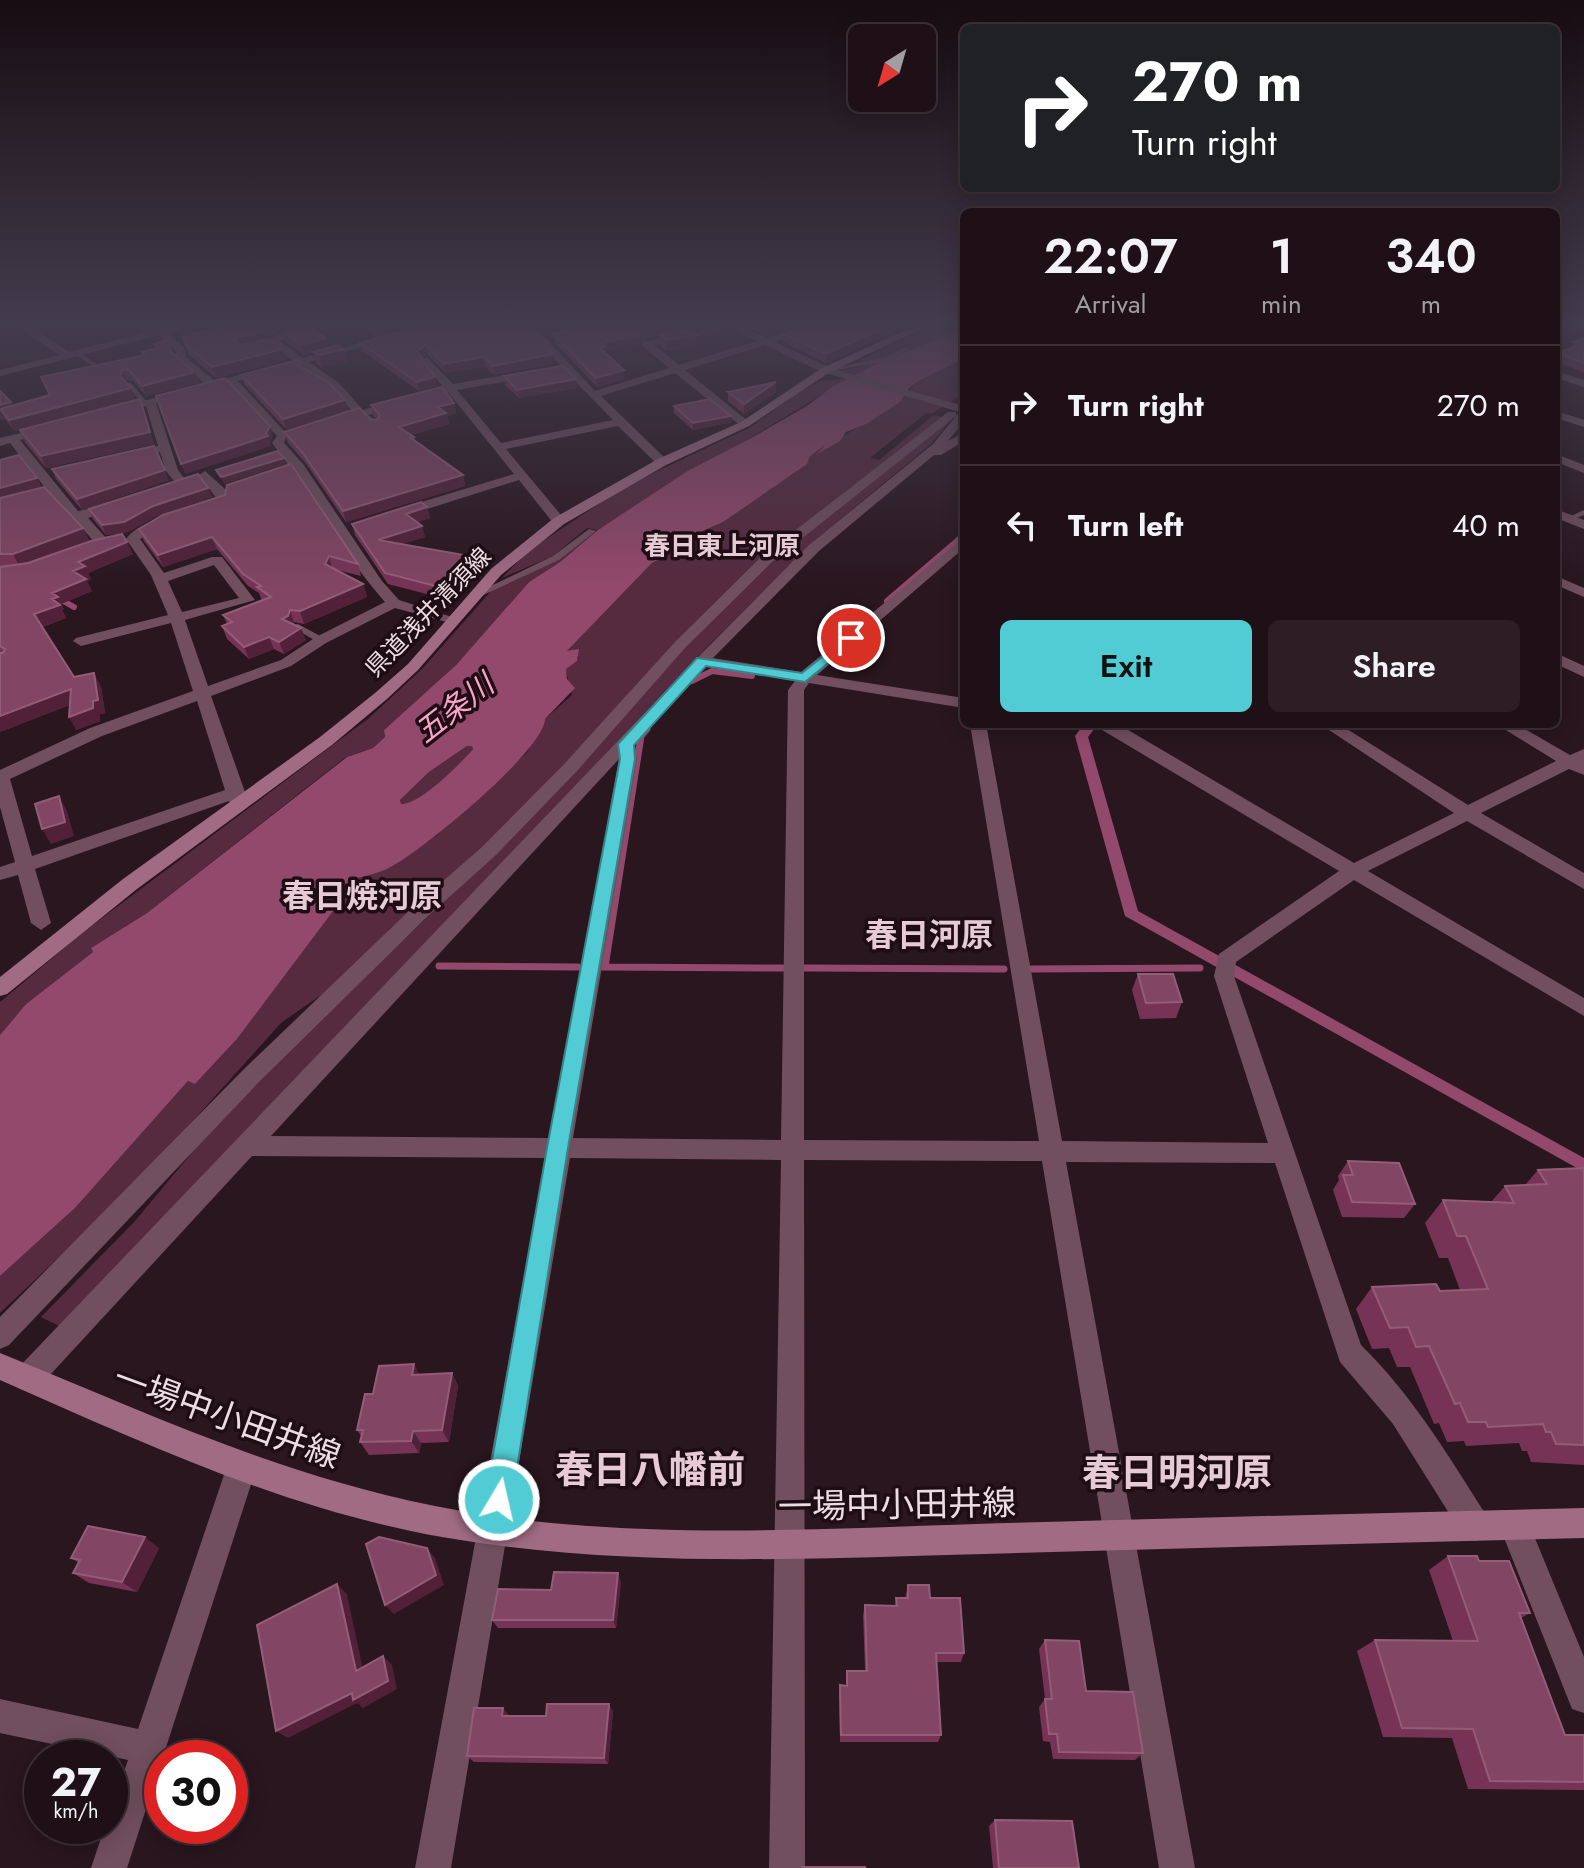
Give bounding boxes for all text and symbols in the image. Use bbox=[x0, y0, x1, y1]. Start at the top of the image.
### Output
north arrow bbox=[848, 24, 936, 112]
map controls bbox=[848, 24, 936, 112]
text: 270 m bbox=[1132, 41, 1302, 122]
icon: right bbox=[1000, 56, 1104, 160]
text: Turn right bbox=[1132, 116, 1277, 168]
text: 22:07 bbox=[1043, 222, 1178, 291]
text: 1 bbox=[1270, 222, 1293, 291]
text: 340 bbox=[1385, 222, 1477, 291]
text: Arrival bbox=[1075, 285, 1146, 323]
text: min bbox=[1261, 285, 1302, 323]
text: m bbox=[1421, 285, 1441, 323]
icon: right bbox=[1000, 383, 1044, 427]
text: Turn right bbox=[1068, 384, 1204, 427]
text: 270 m bbox=[1437, 384, 1520, 427]
icon: left bbox=[1000, 503, 1044, 547]
text: Turn left bbox=[1068, 504, 1183, 547]
text: 40 m bbox=[1452, 504, 1520, 547]
district label: 春日東上河原 bbox=[644, 527, 800, 565]
street label: 県道浅井清須線 bbox=[357, 539, 499, 685]
pin bbox=[817, 604, 885, 672]
icon: arrive bbox=[829, 616, 873, 660]
button: Exit bbox=[1000, 620, 1252, 712]
button: Share bbox=[1268, 620, 1520, 712]
water label: 五条川 bbox=[405, 662, 505, 753]
district label: 春日焼河原 bbox=[282, 873, 442, 919]
district label: 春日河原 bbox=[865, 912, 993, 958]
street label: 一場中小田井線 bbox=[107, 1353, 347, 1481]
district label: 春日八幡前 bbox=[555, 1442, 745, 1497]
district label: 春日明河原 bbox=[1082, 1445, 1272, 1500]
position arrow bbox=[457, 1458, 541, 1542]
street label: 一場中小田井線 bbox=[778, 1478, 1016, 1532]
speed limit sign: 30 bbox=[144, 1740, 248, 1844]
text: 27 bbox=[51, 1753, 101, 1811]
text: km/h bbox=[53, 1797, 99, 1826]

